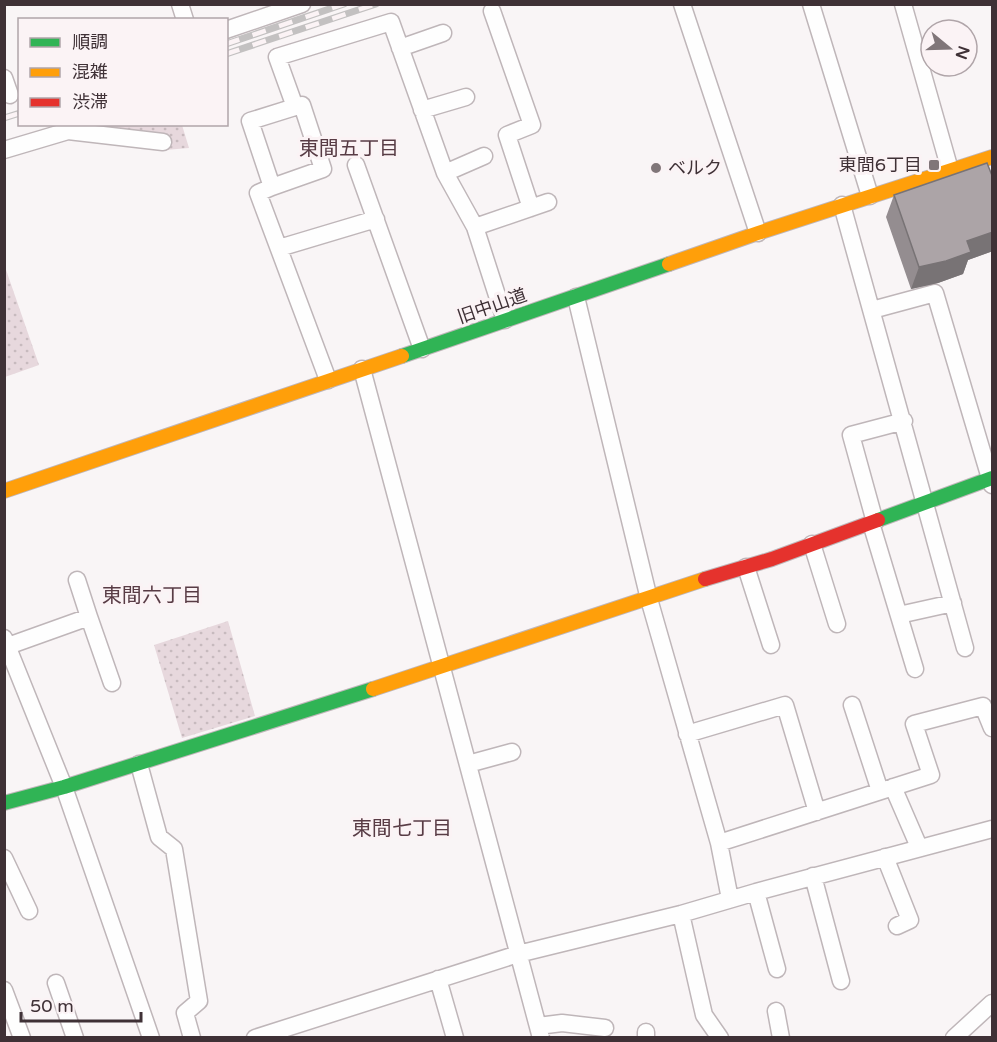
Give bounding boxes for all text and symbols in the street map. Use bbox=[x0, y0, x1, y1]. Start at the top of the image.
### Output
legend bbox=[18, 18, 228, 126]
north arrow bbox=[919, 18, 979, 78]
text: 順調 bbox=[72, 31, 108, 53]
text: N bbox=[951, 43, 974, 62]
text: 混雑 bbox=[72, 61, 108, 83]
text: 渋滞 bbox=[72, 91, 108, 113]
district label: 東間五丁目 bbox=[299, 137, 399, 161]
place label: 東間6丁目 bbox=[839, 154, 922, 176]
place label: ベルク bbox=[668, 157, 722, 179]
marker: 東間6丁目 bbox=[927, 158, 941, 172]
marker: ベルク bbox=[649, 161, 663, 175]
street label: 旧中山道 bbox=[454, 284, 530, 328]
district label: 東間六丁目 bbox=[102, 584, 202, 608]
district label: 東間七丁目 bbox=[352, 817, 452, 841]
scale bar bbox=[21, 985, 141, 1023]
text: 50 m bbox=[30, 995, 74, 1017]

